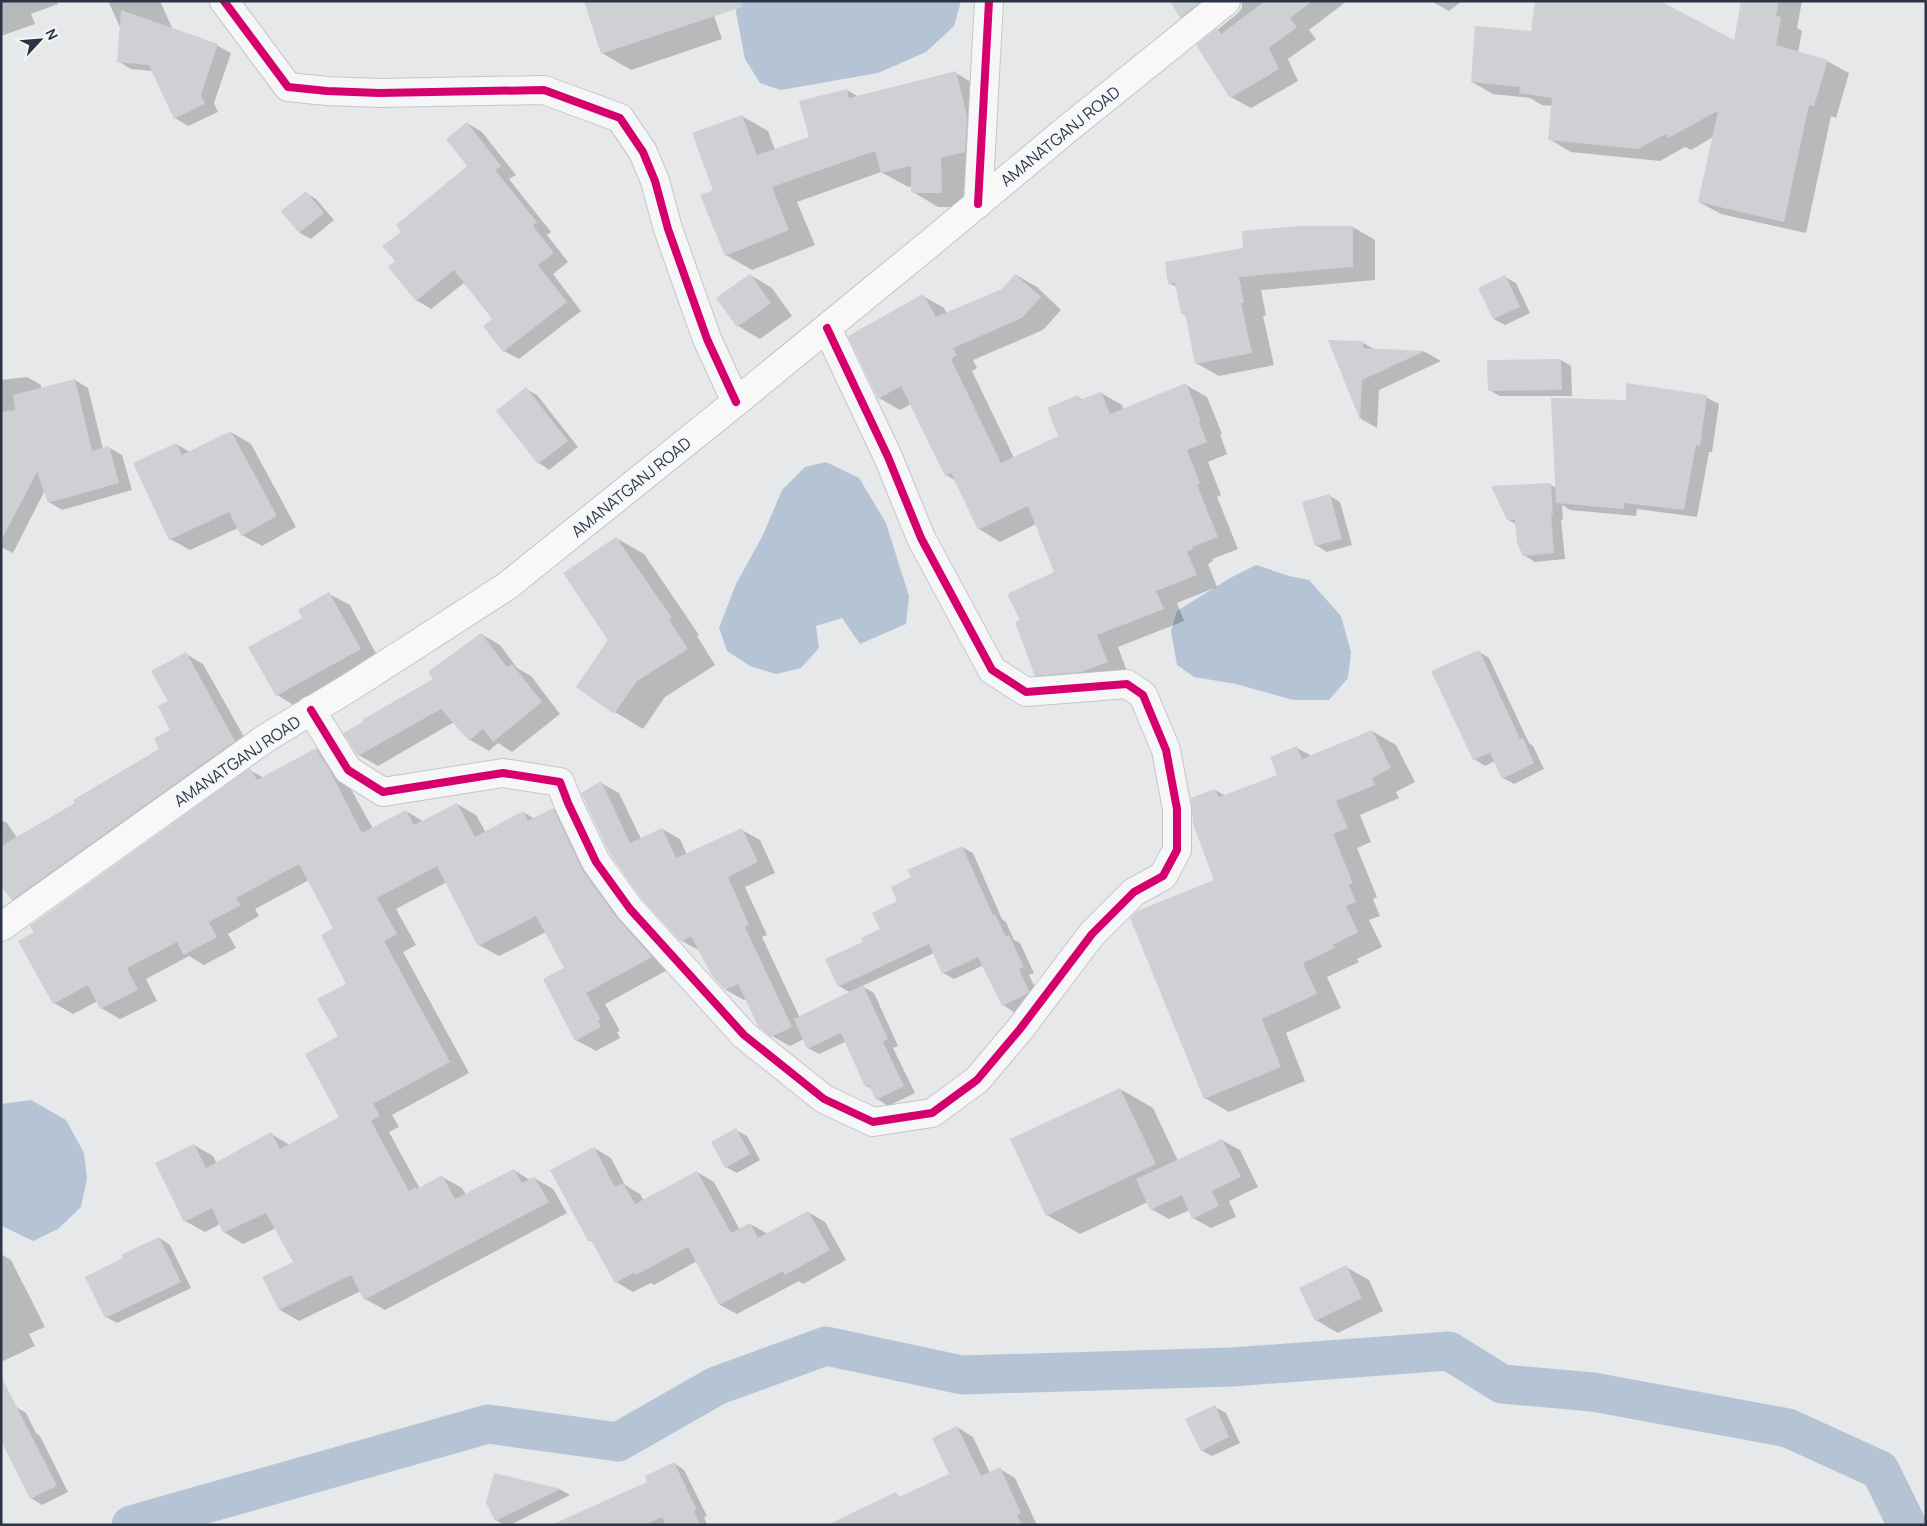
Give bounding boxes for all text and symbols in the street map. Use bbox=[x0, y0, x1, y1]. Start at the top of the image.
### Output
north arrow bbox=[15, 15, 65, 65]
text: N bbox=[41, 25, 63, 43]
street label: AMANATGANJ ROAD bbox=[995, 81, 1125, 191]
street label: AMANATGANJ ROAD bbox=[566, 432, 696, 542]
street label: AMANATGANJ ROAD bbox=[169, 710, 305, 812]

